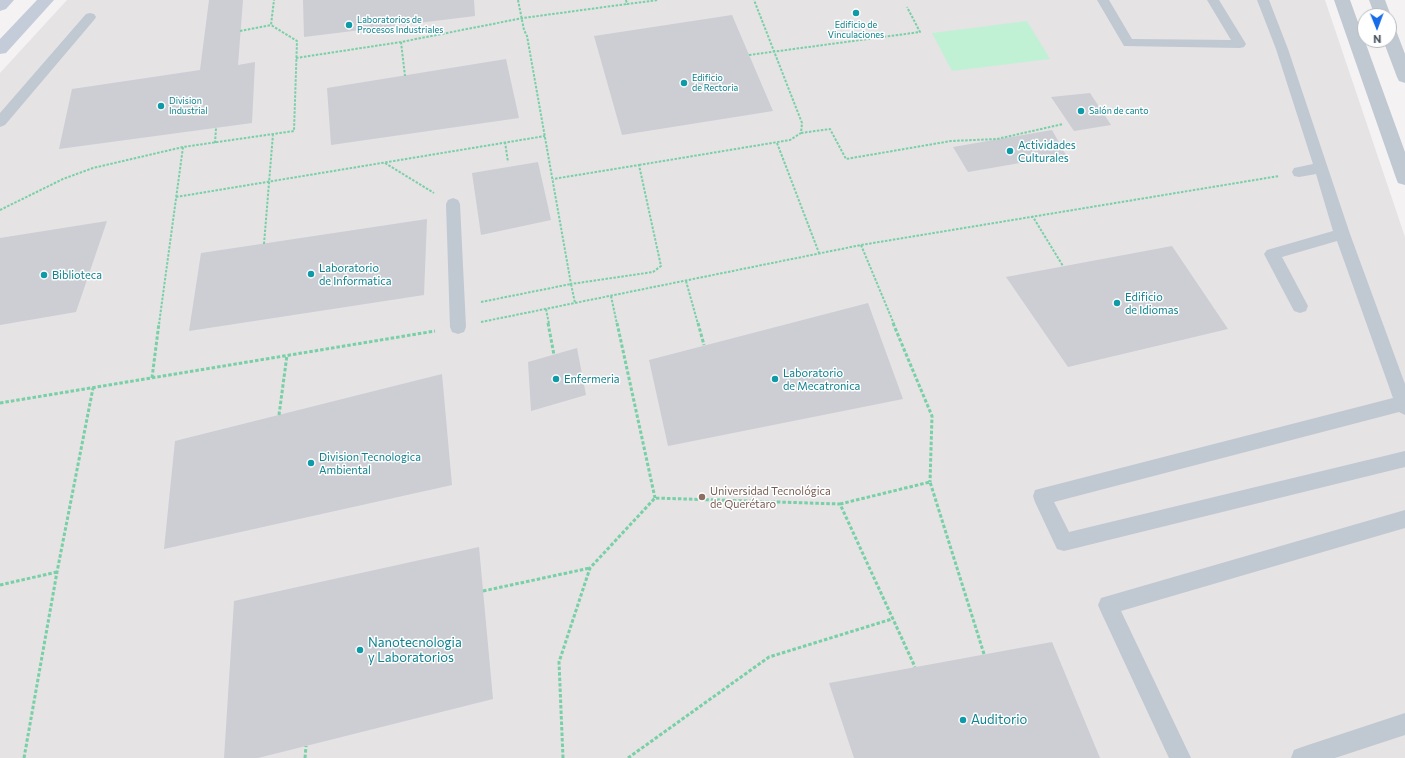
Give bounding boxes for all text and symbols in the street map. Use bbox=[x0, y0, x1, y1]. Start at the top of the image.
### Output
marker: Edificio de Vinculaciones bbox=[851, 8, 861, 18]
north arrow bbox=[1357, 8, 1397, 48]
place label: Laboratorios de Procesos Industriales bbox=[357, 15, 443, 36]
marker: Laboratorios de Procesos Industriales bbox=[344, 20, 354, 30]
place label: Edificio de Vinculaciones bbox=[828, 20, 884, 41]
text: N bbox=[1373, 33, 1381, 46]
place label: Edificio de Rectoria bbox=[692, 73, 738, 94]
marker: Edificio de Rectoria bbox=[679, 78, 689, 88]
place label: Division Industrial bbox=[169, 96, 208, 117]
marker: Division Industrial bbox=[156, 101, 166, 111]
marker: Salón de canto bbox=[1076, 106, 1086, 116]
place label: Salón de canto bbox=[1089, 106, 1149, 116]
place label: Actividades Culturales bbox=[1018, 138, 1076, 164]
marker: Actividades Culturales bbox=[1005, 146, 1015, 156]
place label: Laboratorio de Informatica bbox=[319, 261, 392, 287]
place label: Biblioteca bbox=[52, 268, 102, 282]
marker: Laboratorio de Informatica bbox=[306, 269, 316, 279]
marker: Biblioteca bbox=[39, 270, 49, 280]
place label: Edificio de Idiomas bbox=[1125, 290, 1178, 316]
marker: Edificio de Idiomas bbox=[1112, 298, 1122, 308]
place label: Laboratorio de Mecatronica bbox=[783, 366, 860, 392]
place label: Enfermeria bbox=[564, 372, 619, 386]
marker: Enfermeria bbox=[551, 374, 561, 384]
marker: Laboratorio de Mecatronica bbox=[770, 374, 780, 384]
place label: Division Tecnologica Ambiental bbox=[319, 450, 421, 476]
marker: Division Tecnologica Ambiental bbox=[306, 458, 316, 468]
place label: Universidad Tecnológica de Querétaro bbox=[710, 484, 831, 510]
marker: Universidad Tecnológica de Querétaro bbox=[697, 492, 707, 502]
place label: Nanotecnologia y Laboratorios bbox=[368, 635, 462, 666]
marker: Nanotecnologia y Laboratorios bbox=[355, 645, 365, 655]
place label: Auditorio bbox=[971, 712, 1027, 728]
marker: Auditorio bbox=[958, 715, 968, 725]

